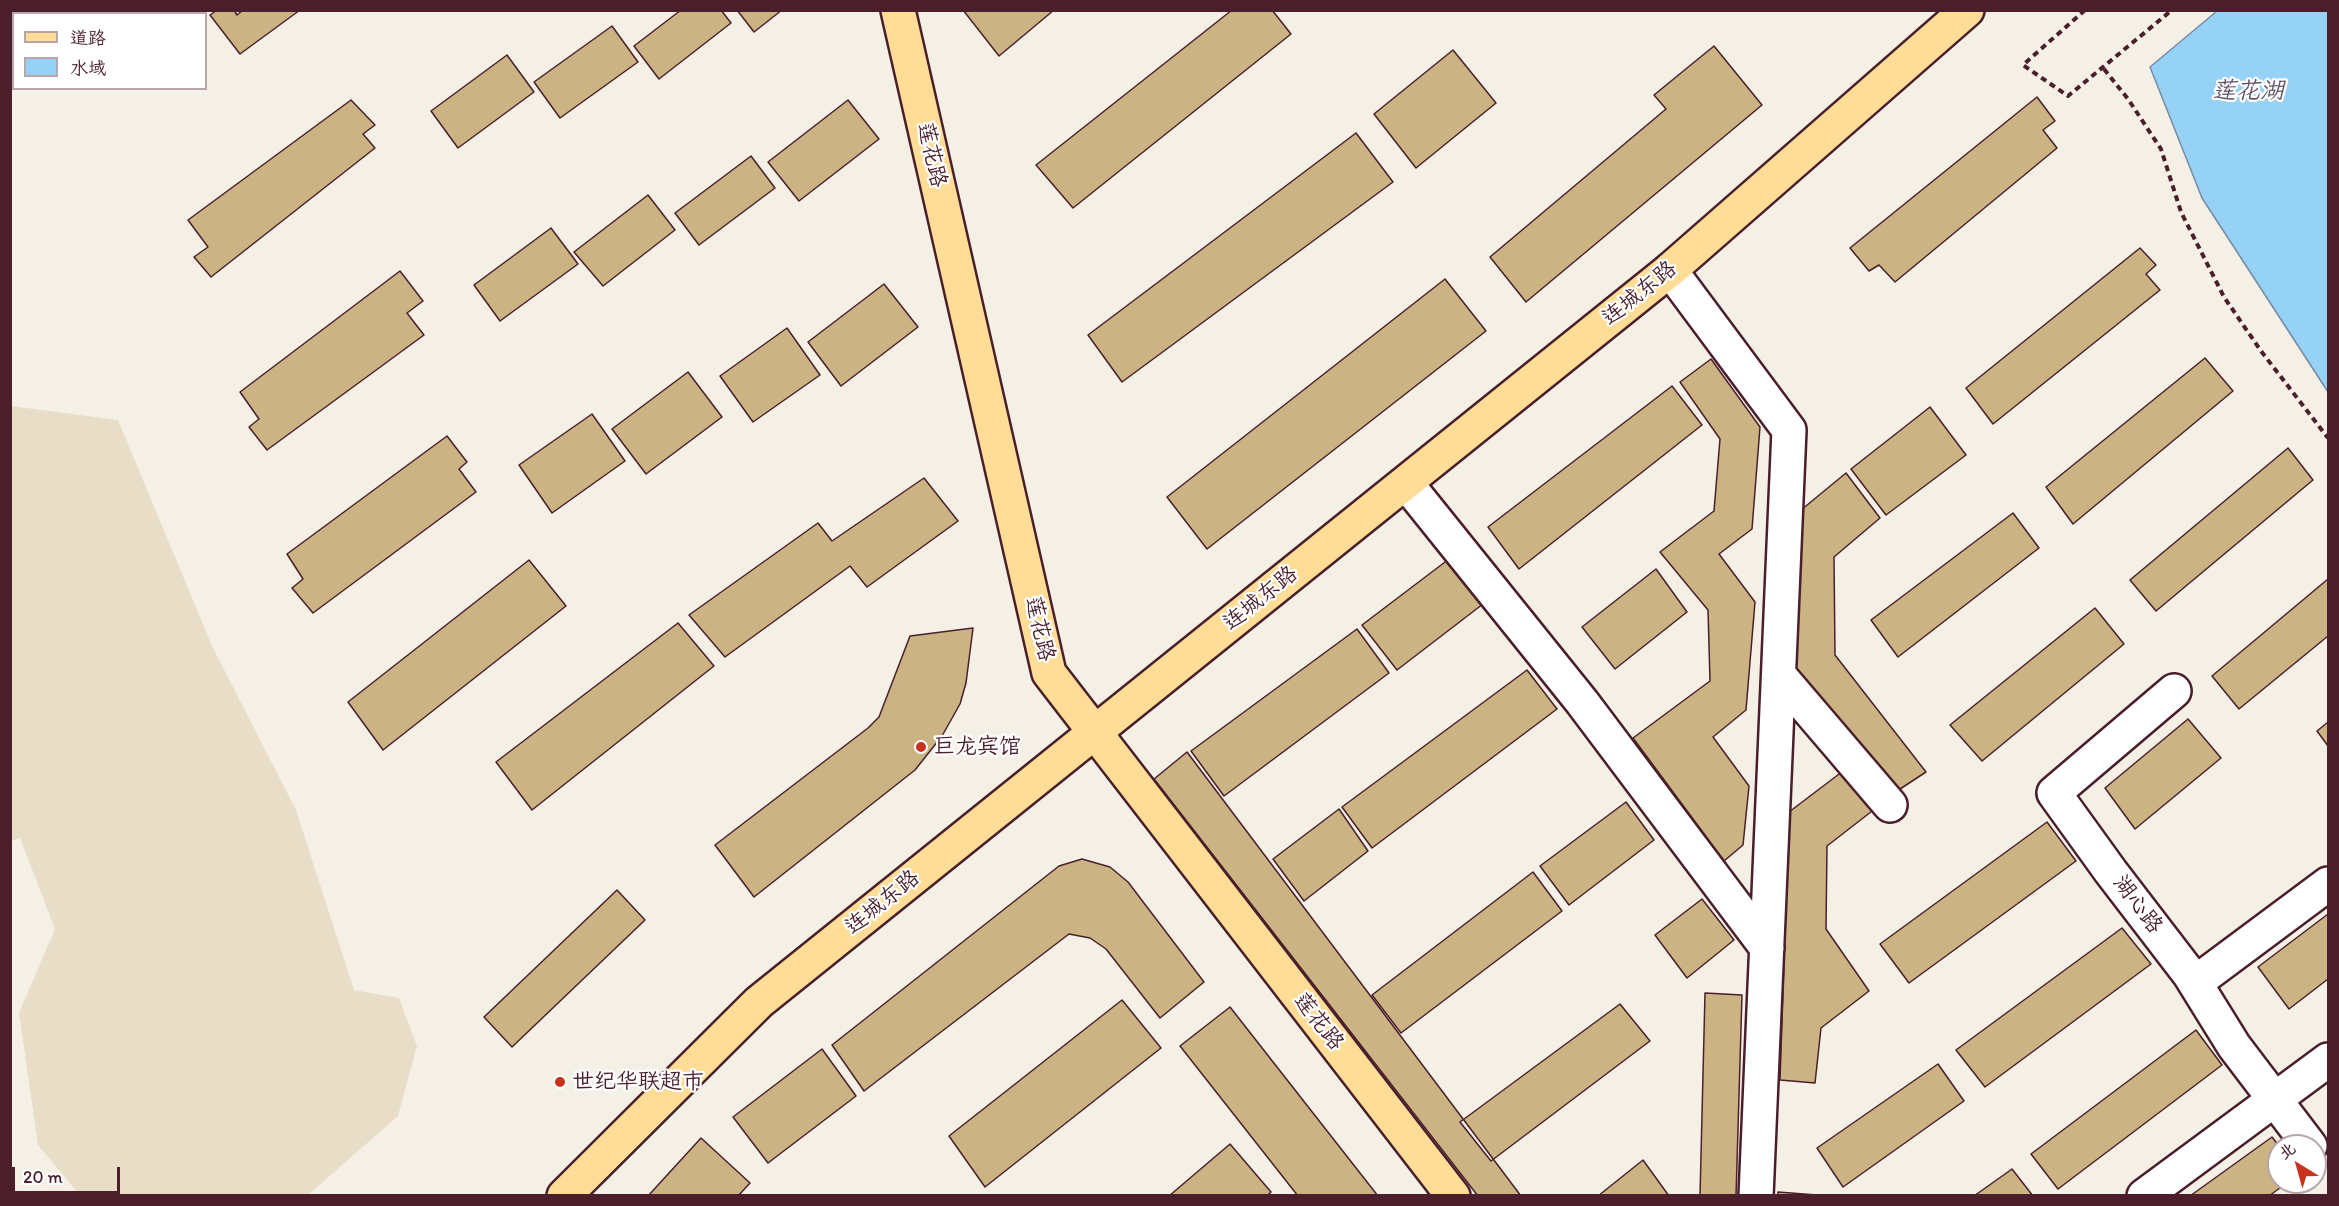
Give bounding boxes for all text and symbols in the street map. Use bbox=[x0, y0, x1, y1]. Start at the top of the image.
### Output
legend bbox=[12, 12, 207, 90]
text: 道路 bbox=[70, 27, 106, 49]
text: 水域 bbox=[70, 57, 106, 79]
water label: 莲花湖 bbox=[2212, 78, 2284, 106]
street label: 莲花路 bbox=[911, 120, 951, 190]
street label: 连城东路 bbox=[1597, 256, 1683, 332]
street label: 连城东路 bbox=[1218, 561, 1304, 637]
street label: 莲花路 bbox=[1019, 594, 1059, 664]
place label: 巨龙宾馆 bbox=[933, 734, 1021, 760]
marker: 巨龙宾馆 bbox=[914, 740, 928, 754]
street label: 连城东路 bbox=[840, 865, 926, 941]
street label: 湖心路 bbox=[2107, 871, 2167, 939]
street label: 莲花路 bbox=[1287, 988, 1349, 1056]
place label: 世纪华联超市 bbox=[572, 1069, 704, 1095]
marker: 世纪华联超市 bbox=[553, 1075, 567, 1089]
north arrow bbox=[2267, 1134, 2327, 1194]
text: 北 bbox=[2275, 1138, 2299, 1163]
scale bar bbox=[15, 1155, 123, 1193]
text: 20 m bbox=[23, 1166, 63, 1188]

